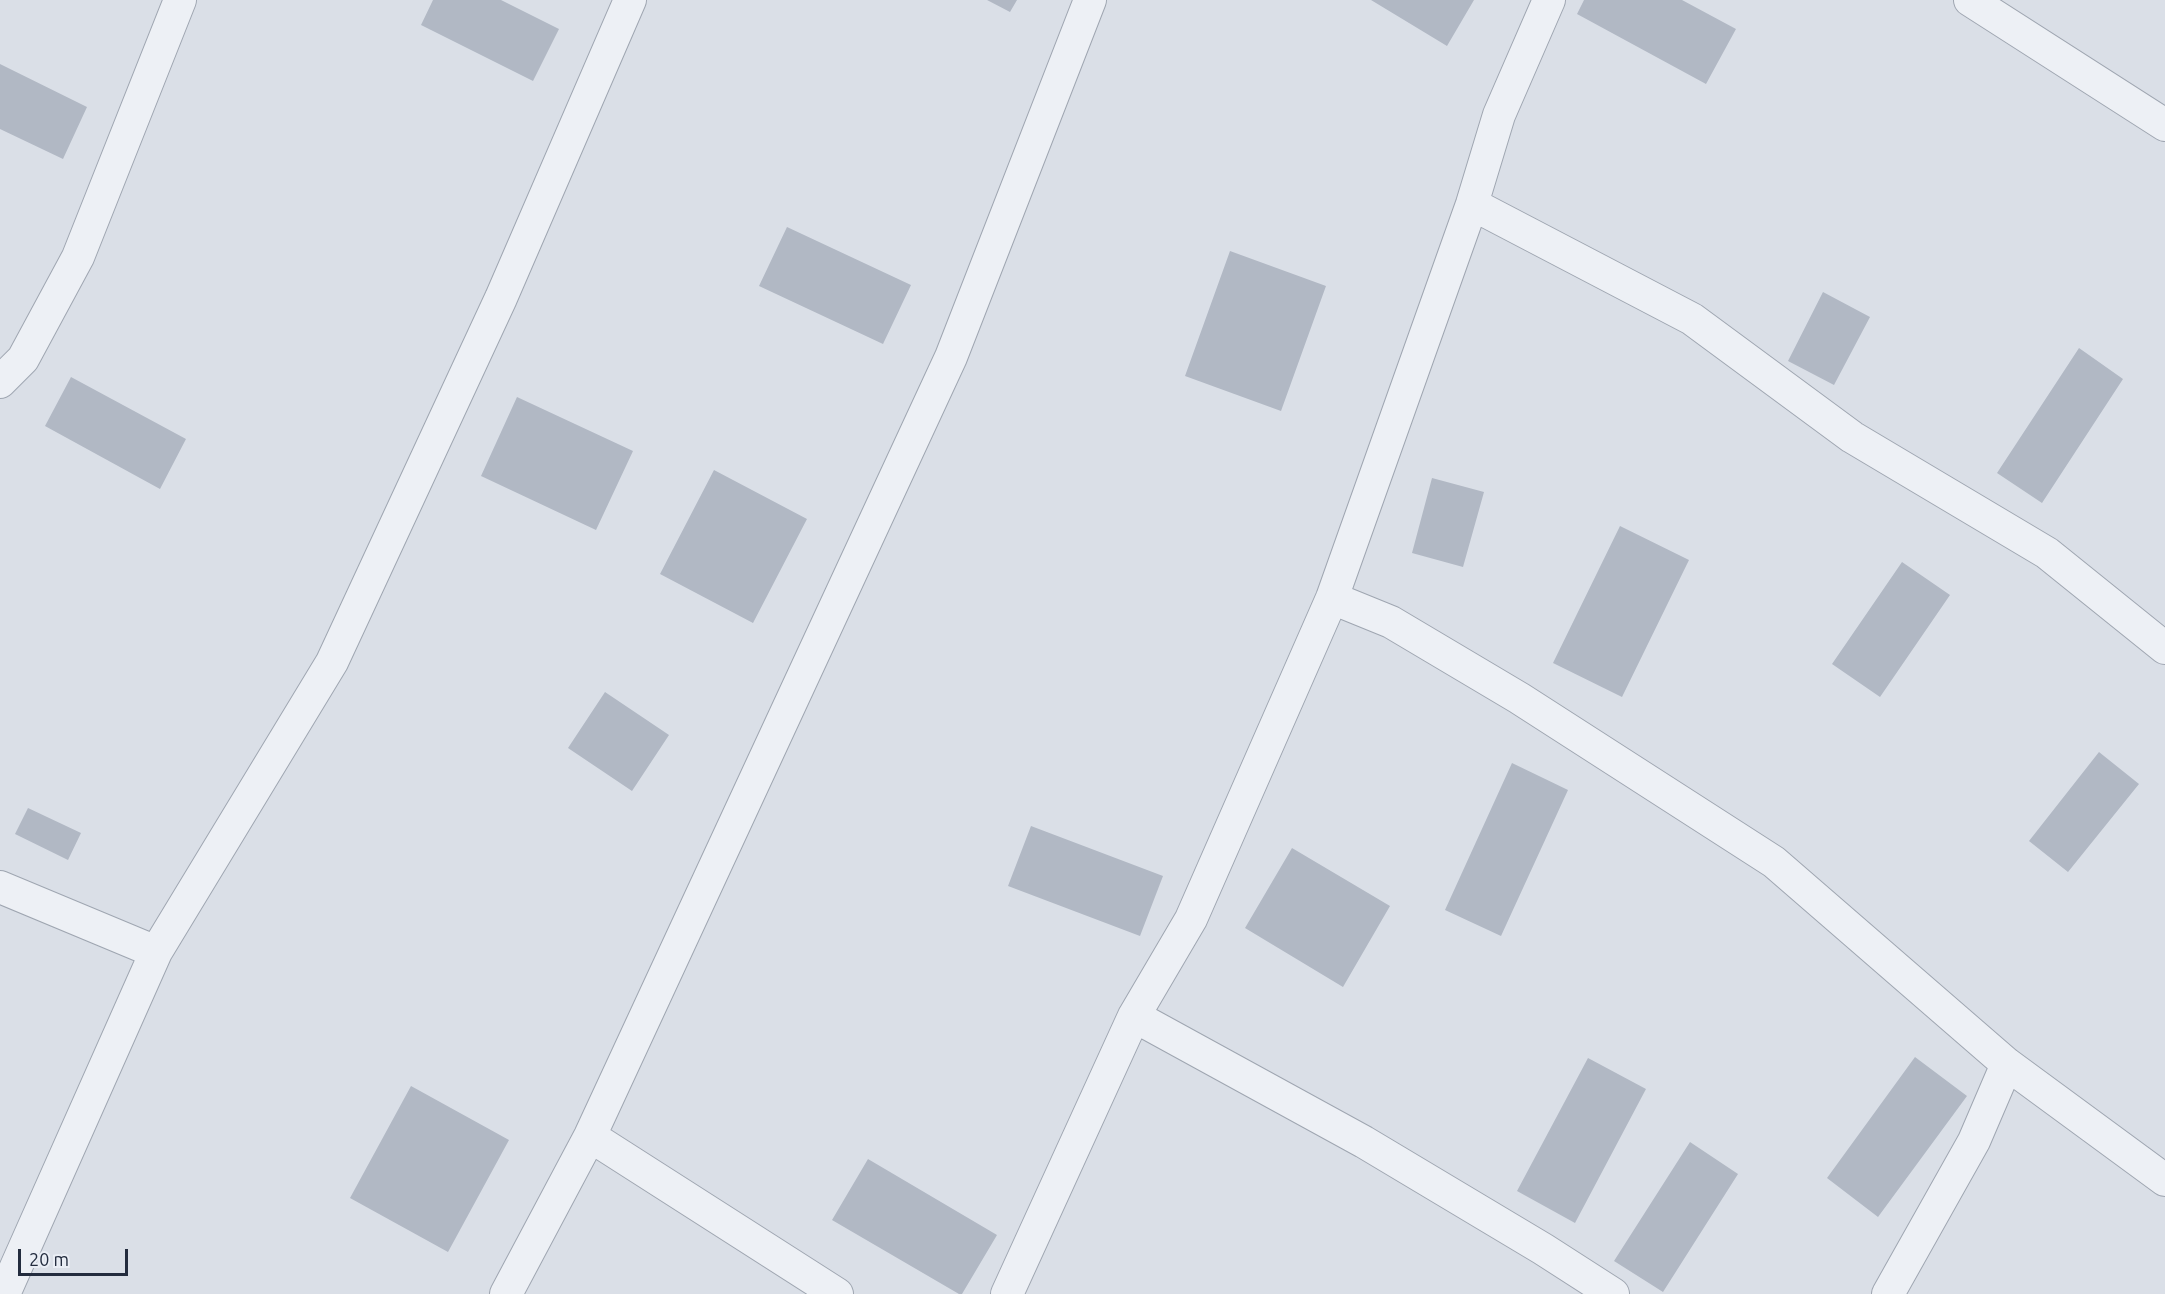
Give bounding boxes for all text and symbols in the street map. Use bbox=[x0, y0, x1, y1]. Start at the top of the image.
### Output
scale bar bbox=[21, 1237, 130, 1275]
text: 20 m bbox=[29, 1249, 69, 1269]

